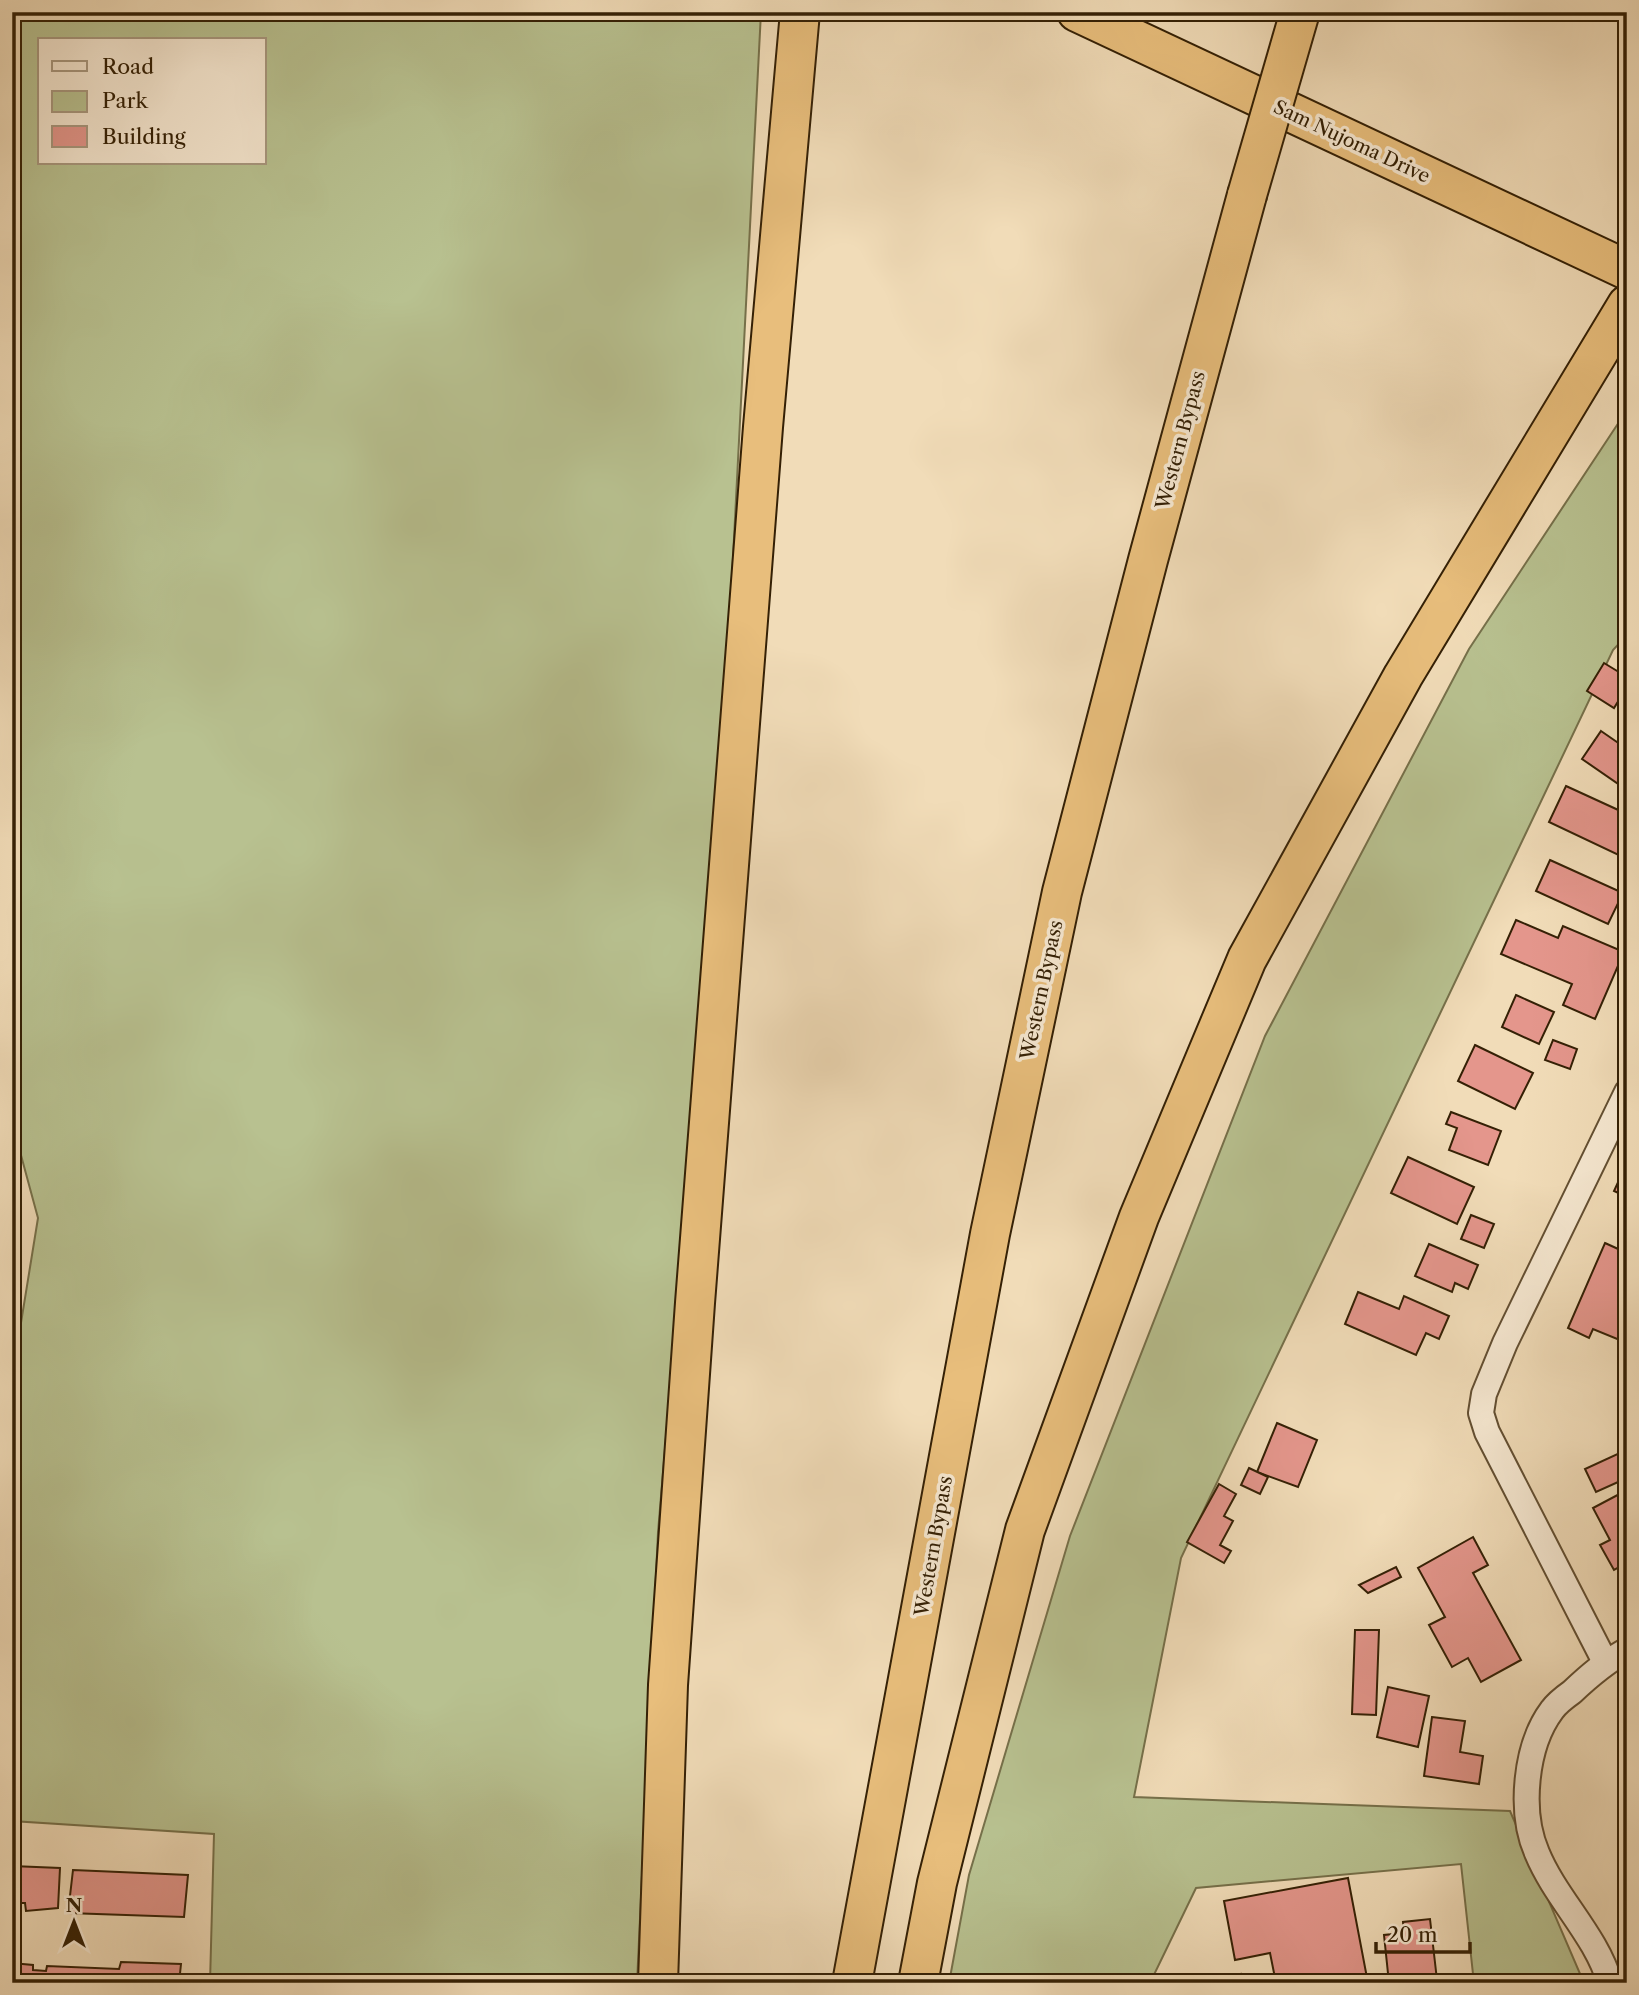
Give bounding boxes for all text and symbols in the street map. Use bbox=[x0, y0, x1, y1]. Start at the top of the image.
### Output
legend bbox=[38, 38, 266, 164]
text: Road bbox=[102, 54, 154, 79]
text: Park bbox=[102, 88, 148, 113]
street label: Sam Nujoma Drive bbox=[1270, 95, 1434, 188]
text: Building bbox=[102, 124, 187, 149]
street label: Western Bypass bbox=[1151, 368, 1210, 513]
street label: Western Bypass bbox=[1015, 918, 1068, 1063]
street label: Western Bypass bbox=[910, 1474, 957, 1619]
north arrow bbox=[38, 1886, 108, 1956]
text: N bbox=[66, 1894, 82, 1917]
scale bar bbox=[1376, 1911, 1471, 1955]
text: 20 m bbox=[1387, 1922, 1438, 1947]

